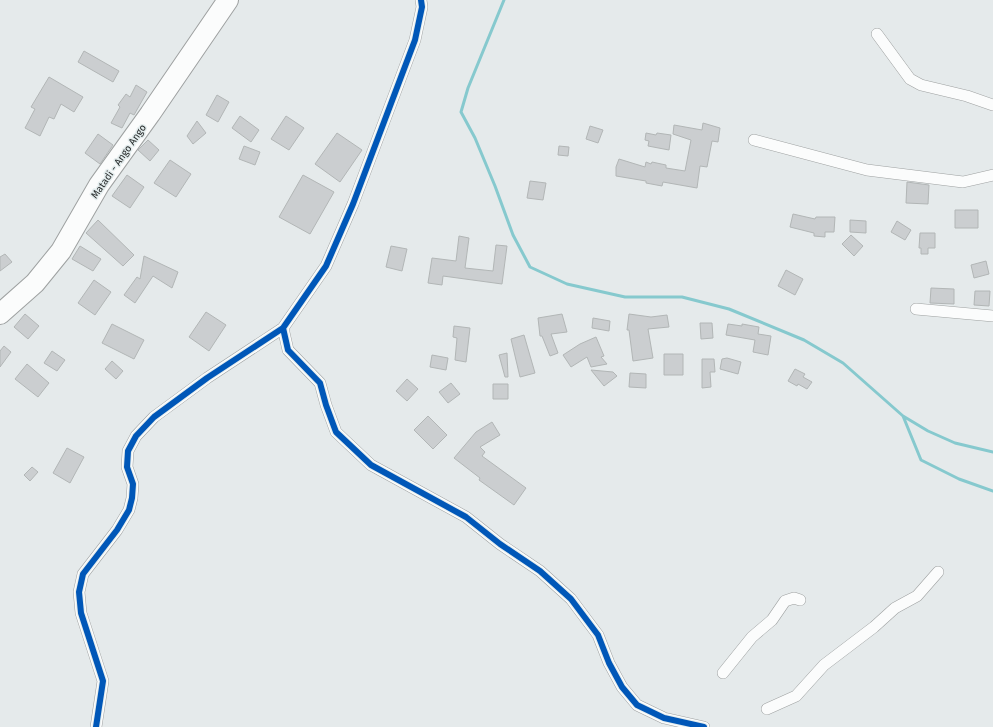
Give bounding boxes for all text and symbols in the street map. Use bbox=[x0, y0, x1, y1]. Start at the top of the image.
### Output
street label: Matadi - Ango Ango bbox=[89, 122, 149, 201]

